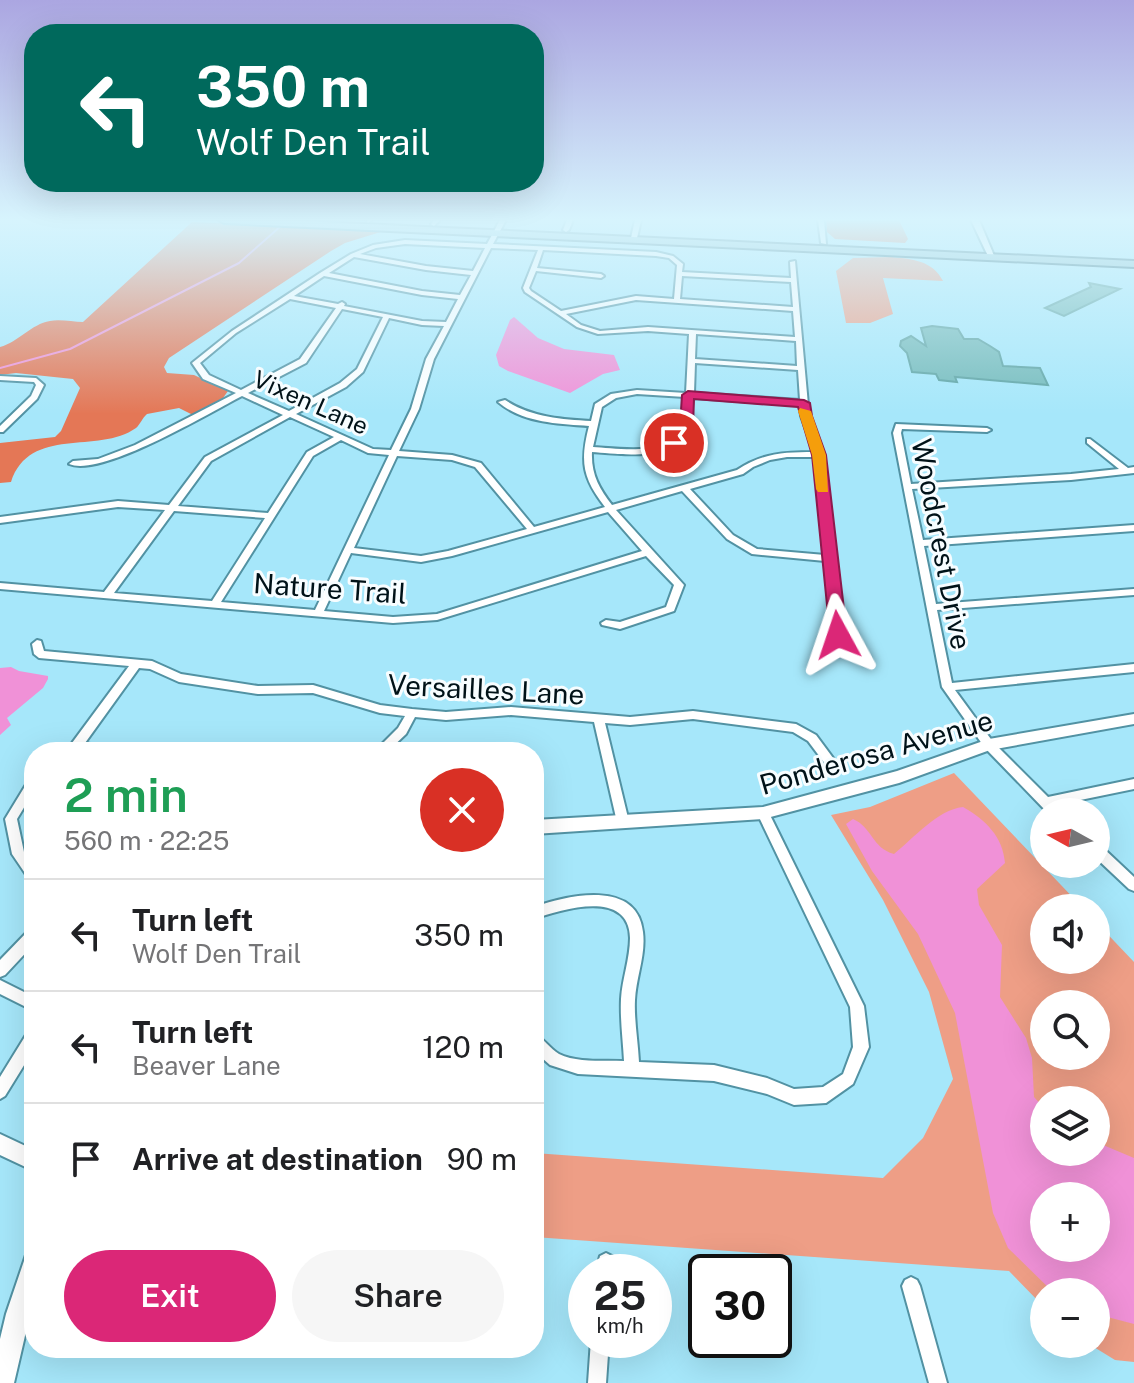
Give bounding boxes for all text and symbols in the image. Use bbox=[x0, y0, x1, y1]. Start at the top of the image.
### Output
text: 350 m bbox=[196, 54, 370, 120]
icon: left bbox=[64, 56, 168, 160]
text: Wolf Den Trail bbox=[196, 121, 431, 163]
street label: Vixen Lane bbox=[249, 364, 373, 440]
pin bbox=[640, 409, 708, 477]
icon: arrive bbox=[652, 421, 696, 465]
street label: Woodcrest Drive bbox=[905, 436, 979, 652]
street label: Nature Trail bbox=[252, 566, 408, 610]
position arrow bbox=[796, 593, 880, 677]
street label: Versailles Lane bbox=[387, 667, 585, 711]
street label: Ponderosa Avenue bbox=[755, 703, 997, 801]
text: 2 min bbox=[64, 766, 188, 823]
button: close bbox=[420, 768, 504, 852]
north arrow bbox=[1030, 798, 1110, 878]
map controls bbox=[1030, 798, 1110, 1358]
text: 560 m · 22:25 bbox=[64, 825, 229, 856]
button: sound bbox=[1030, 894, 1110, 974]
text: Turn left bbox=[132, 902, 253, 938]
icon: left bbox=[64, 913, 108, 957]
text: 350 m bbox=[414, 917, 504, 953]
text: Wolf Den Trail bbox=[132, 938, 301, 969]
button: search bbox=[1030, 990, 1110, 1070]
text: Turn left bbox=[132, 1014, 253, 1050]
icon: left bbox=[64, 1025, 108, 1069]
text: 120 m bbox=[422, 1029, 504, 1065]
text: Beaver Lane bbox=[132, 1050, 281, 1081]
button: layers bbox=[1030, 1086, 1110, 1166]
icon: arrive bbox=[64, 1137, 108, 1181]
text: Arrive at destination bbox=[132, 1141, 423, 1177]
text: 90 m bbox=[447, 1141, 517, 1177]
button: + bbox=[1030, 1182, 1110, 1262]
button: Exit bbox=[64, 1250, 276, 1342]
button: Share bbox=[292, 1250, 504, 1342]
speed limit sign: 30 bbox=[688, 1254, 792, 1358]
text: 25 bbox=[594, 1272, 646, 1319]
button: − bbox=[1030, 1278, 1110, 1358]
text: km/h bbox=[596, 1314, 644, 1338]

